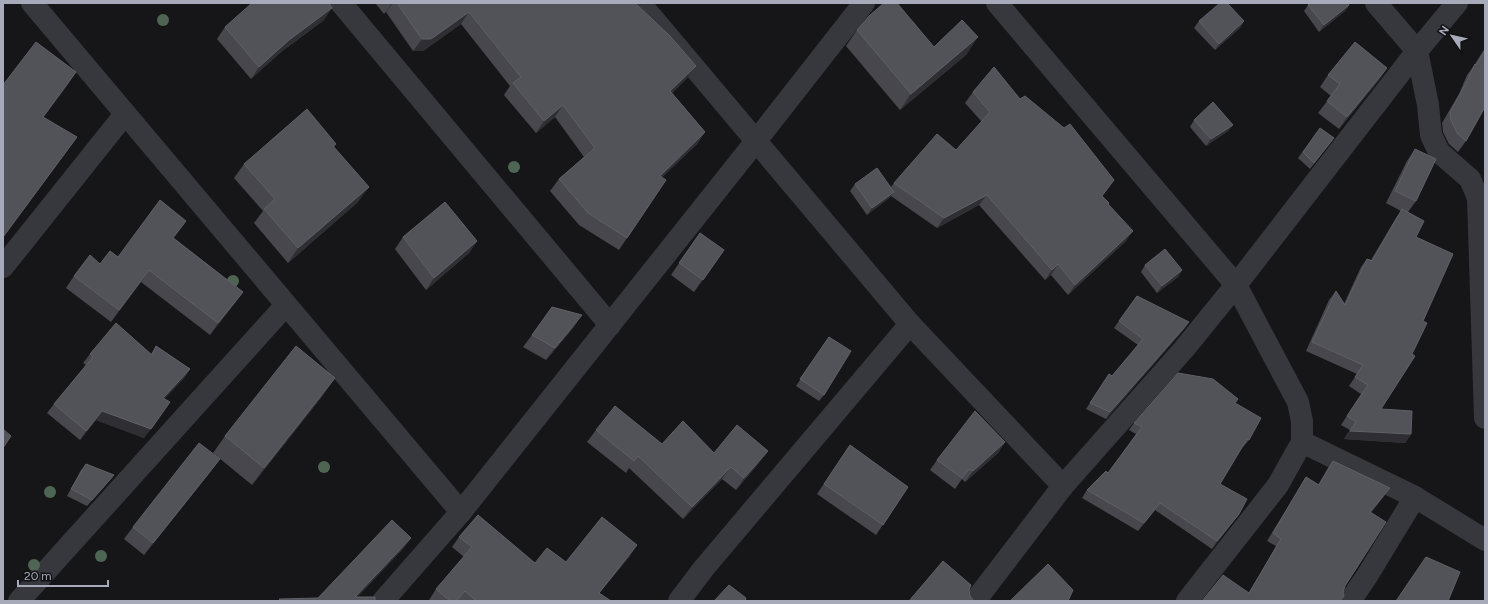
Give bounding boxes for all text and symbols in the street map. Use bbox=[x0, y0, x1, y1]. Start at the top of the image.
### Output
north arrow bbox=[1432, 16, 1472, 56]
text: N bbox=[1436, 24, 1452, 38]
scale bar bbox=[18, 562, 108, 588]
text: 20 m bbox=[24, 569, 52, 583]

